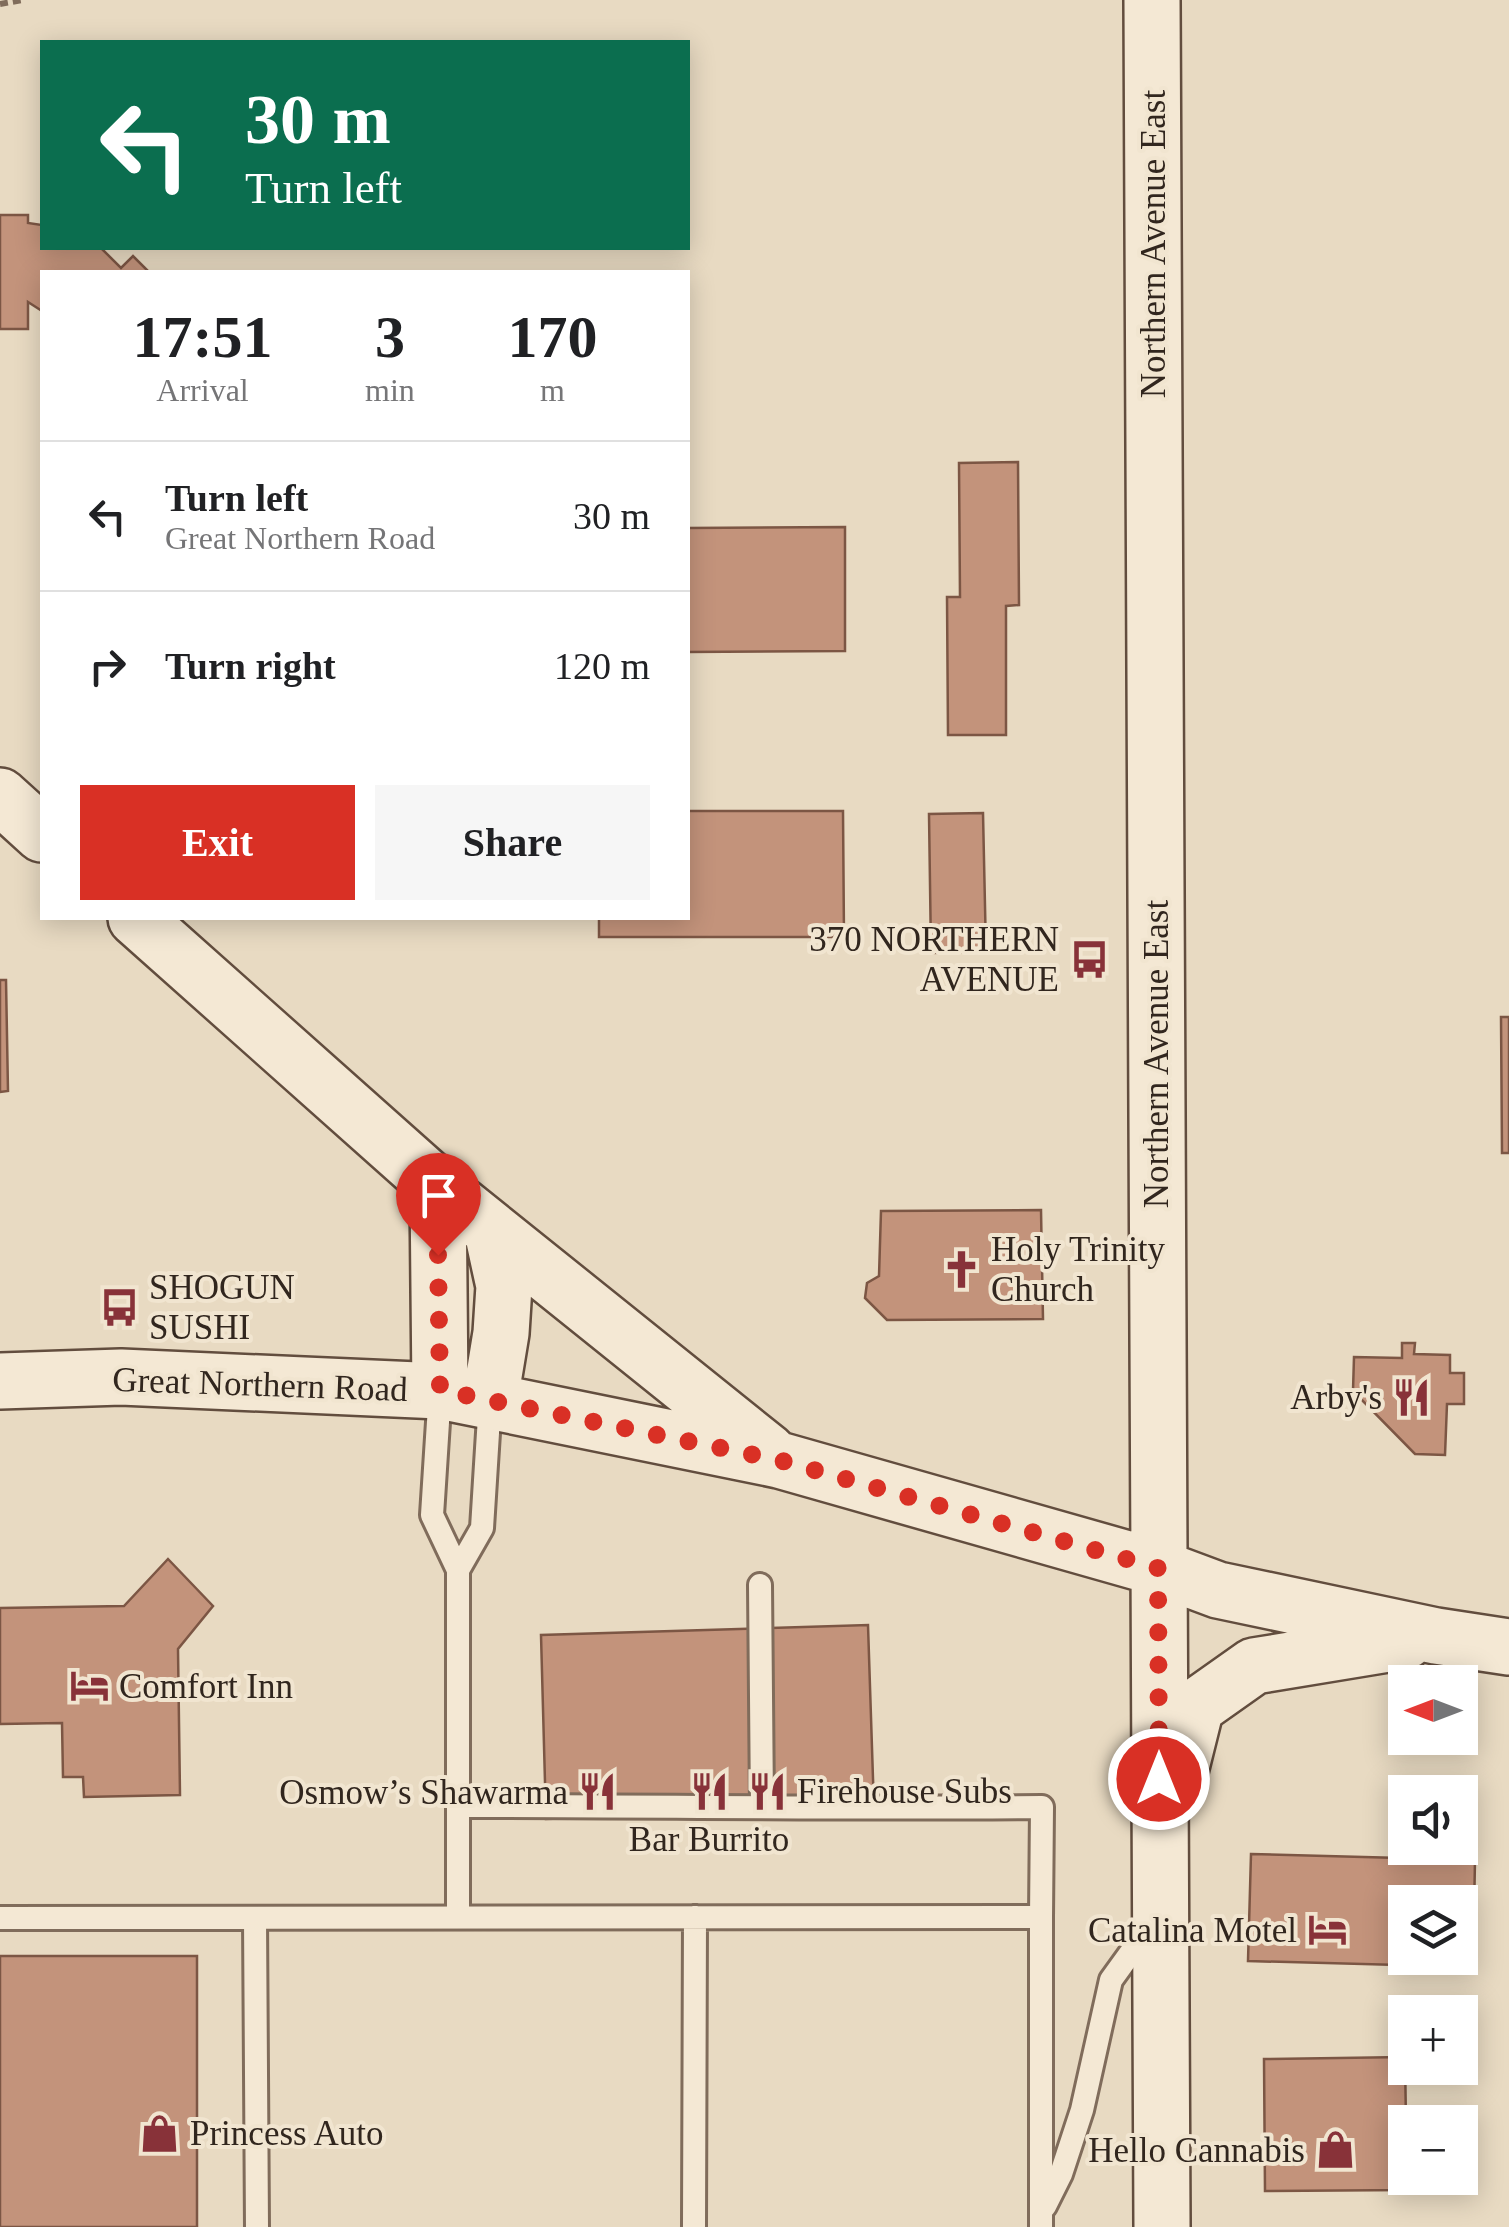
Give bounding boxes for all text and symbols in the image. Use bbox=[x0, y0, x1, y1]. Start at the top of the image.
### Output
icon: left bbox=[80, 80, 210, 210]
text: 30 m bbox=[245, 81, 391, 158]
street label: Northern Avenue East bbox=[1134, 90, 1173, 398]
text: Turn left bbox=[245, 163, 402, 213]
text: 17:51 bbox=[133, 304, 273, 370]
text: 3 bbox=[375, 304, 405, 370]
text: 170 bbox=[507, 304, 597, 370]
text: Arrival bbox=[156, 372, 249, 408]
text: min bbox=[365, 372, 415, 408]
text: m bbox=[540, 372, 565, 408]
text: Turn left bbox=[165, 477, 308, 519]
icon: left bbox=[80, 489, 135, 544]
text: 30 m bbox=[573, 495, 650, 537]
text: Great Northern Road bbox=[165, 520, 435, 556]
icon: right bbox=[80, 639, 135, 694]
text: Turn right bbox=[165, 645, 336, 687]
text: 120 m bbox=[554, 645, 650, 687]
button: Exit bbox=[80, 785, 355, 900]
button: Share bbox=[375, 785, 650, 900]
street label: Northern Avenue East bbox=[1137, 900, 1176, 1208]
place label: 370 NORTHERN AVENUE bbox=[809, 920, 1059, 999]
bus stop icon: 370 NORTHERN AVENUE bbox=[1068, 938, 1110, 980]
pin bbox=[396, 1153, 481, 1256]
icon: arrive bbox=[411, 1168, 466, 1223]
place label: Holy Trinity Church bbox=[991, 1230, 1166, 1309]
church icon: Holy Trinity Church bbox=[940, 1248, 982, 1290]
place label: SHOGUN SUSHI bbox=[149, 1268, 295, 1347]
bus stop icon: SHOGUN SUSHI bbox=[98, 1286, 140, 1328]
street label: Great Northern Road bbox=[112, 1360, 409, 1409]
restaurant icon: Arby's bbox=[1391, 1376, 1433, 1418]
place label: Arby's bbox=[1290, 1378, 1382, 1417]
hotel icon: Comfort Inn bbox=[68, 1665, 110, 1707]
north arrow bbox=[1388, 1665, 1478, 1755]
map controls bbox=[1388, 1665, 1478, 2195]
place label: Comfort Inn bbox=[119, 1667, 293, 1706]
position arrow bbox=[1107, 1727, 1211, 1831]
restaurant icon: Firehouse Subs bbox=[746, 1770, 788, 1812]
restaurant icon: Osmow’s Shawarma bbox=[577, 1771, 619, 1813]
restaurant icon: Bar Burrito bbox=[688, 1771, 730, 1813]
place label: Firehouse Subs bbox=[797, 1772, 1012, 1811]
place label: Osmow’s Shawarma bbox=[279, 1773, 568, 1812]
button: sound bbox=[1388, 1775, 1478, 1865]
place label: Bar Burrito bbox=[629, 1820, 789, 1859]
button: layers bbox=[1388, 1885, 1478, 1975]
hotel icon: Catalina Motel bbox=[1306, 1909, 1348, 1951]
place label: Catalina Motel bbox=[1088, 1911, 1297, 1950]
button: + bbox=[1388, 1995, 1478, 2085]
button: − bbox=[1388, 2105, 1478, 2195]
shop icon: Princess Auto bbox=[139, 2112, 181, 2154]
place label: Princess Auto bbox=[190, 2114, 383, 2153]
shop icon: Hello Cannabis bbox=[1314, 2129, 1356, 2171]
place label: Hello Cannabis bbox=[1088, 2131, 1305, 2170]

